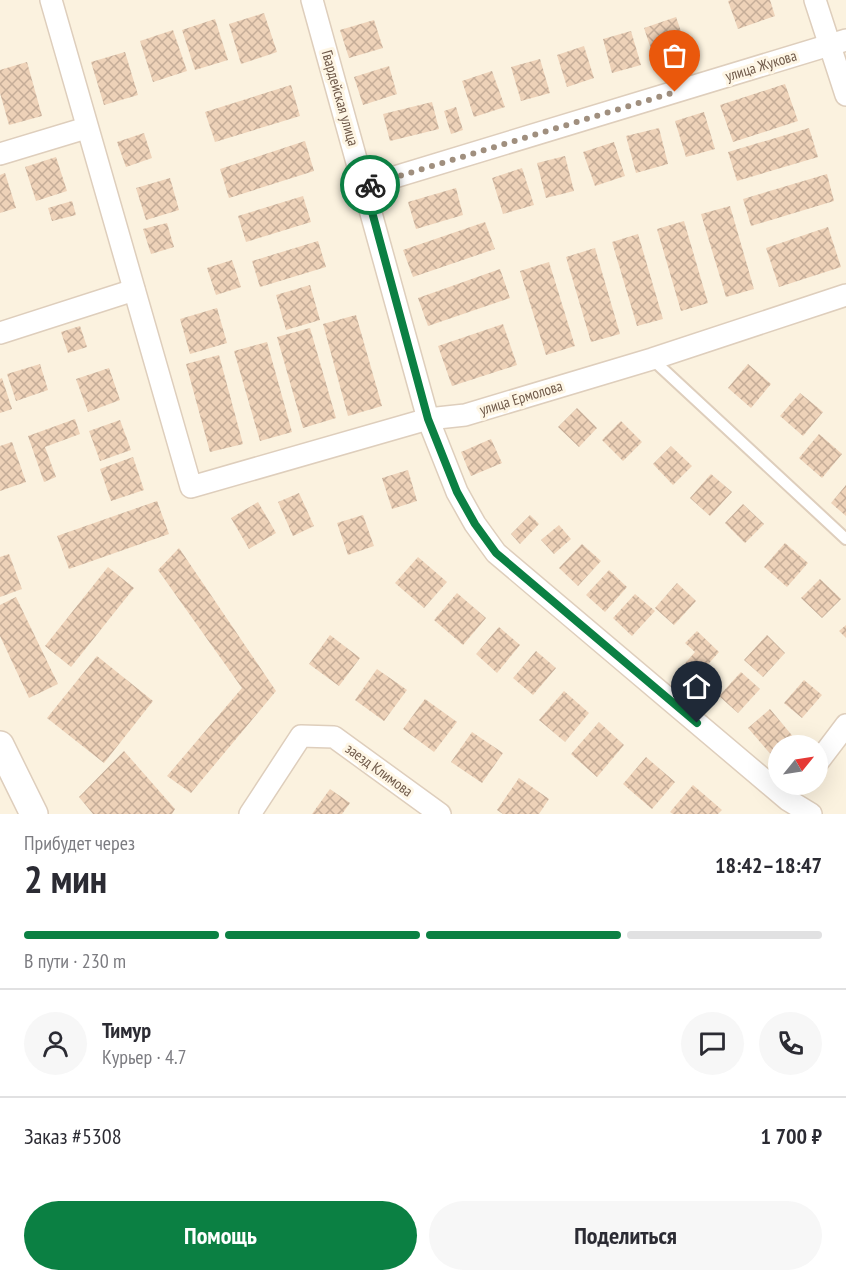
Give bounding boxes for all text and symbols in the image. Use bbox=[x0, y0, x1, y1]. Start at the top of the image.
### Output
pin bbox=[649, 30, 700, 92]
icon: bag bbox=[658, 39, 691, 72]
street label: улица Жукова bbox=[723, 46, 799, 85]
street label: Гвардейская улица bbox=[318, 48, 363, 148]
courier bbox=[340, 155, 400, 215]
icon: bike bbox=[354, 169, 387, 202]
street label: улица Ермолова bbox=[477, 376, 565, 419]
pin bbox=[671, 661, 722, 723]
icon: home bbox=[680, 670, 713, 703]
north arrow bbox=[768, 735, 828, 795]
map controls bbox=[768, 735, 828, 795]
street label: заезд Климова bbox=[342, 739, 417, 800]
text: Прибудет через bbox=[24, 830, 135, 856]
text: 18:42–18:47 bbox=[715, 851, 822, 879]
text: 2 мин bbox=[24, 853, 107, 904]
text: В пути · 230 m bbox=[24, 948, 126, 974]
button: person bbox=[24, 1012, 87, 1075]
button: chat bbox=[681, 1012, 744, 1075]
button: phone bbox=[759, 1012, 822, 1075]
text: Тимур bbox=[102, 1016, 151, 1044]
text: Курьер · 4.7 bbox=[102, 1044, 187, 1070]
text: Заказ #5308 bbox=[24, 1122, 122, 1150]
text: 1 700 ₽ bbox=[760, 1122, 822, 1150]
button: Помощь bbox=[24, 1201, 417, 1270]
button: Поделиться bbox=[429, 1201, 822, 1270]

